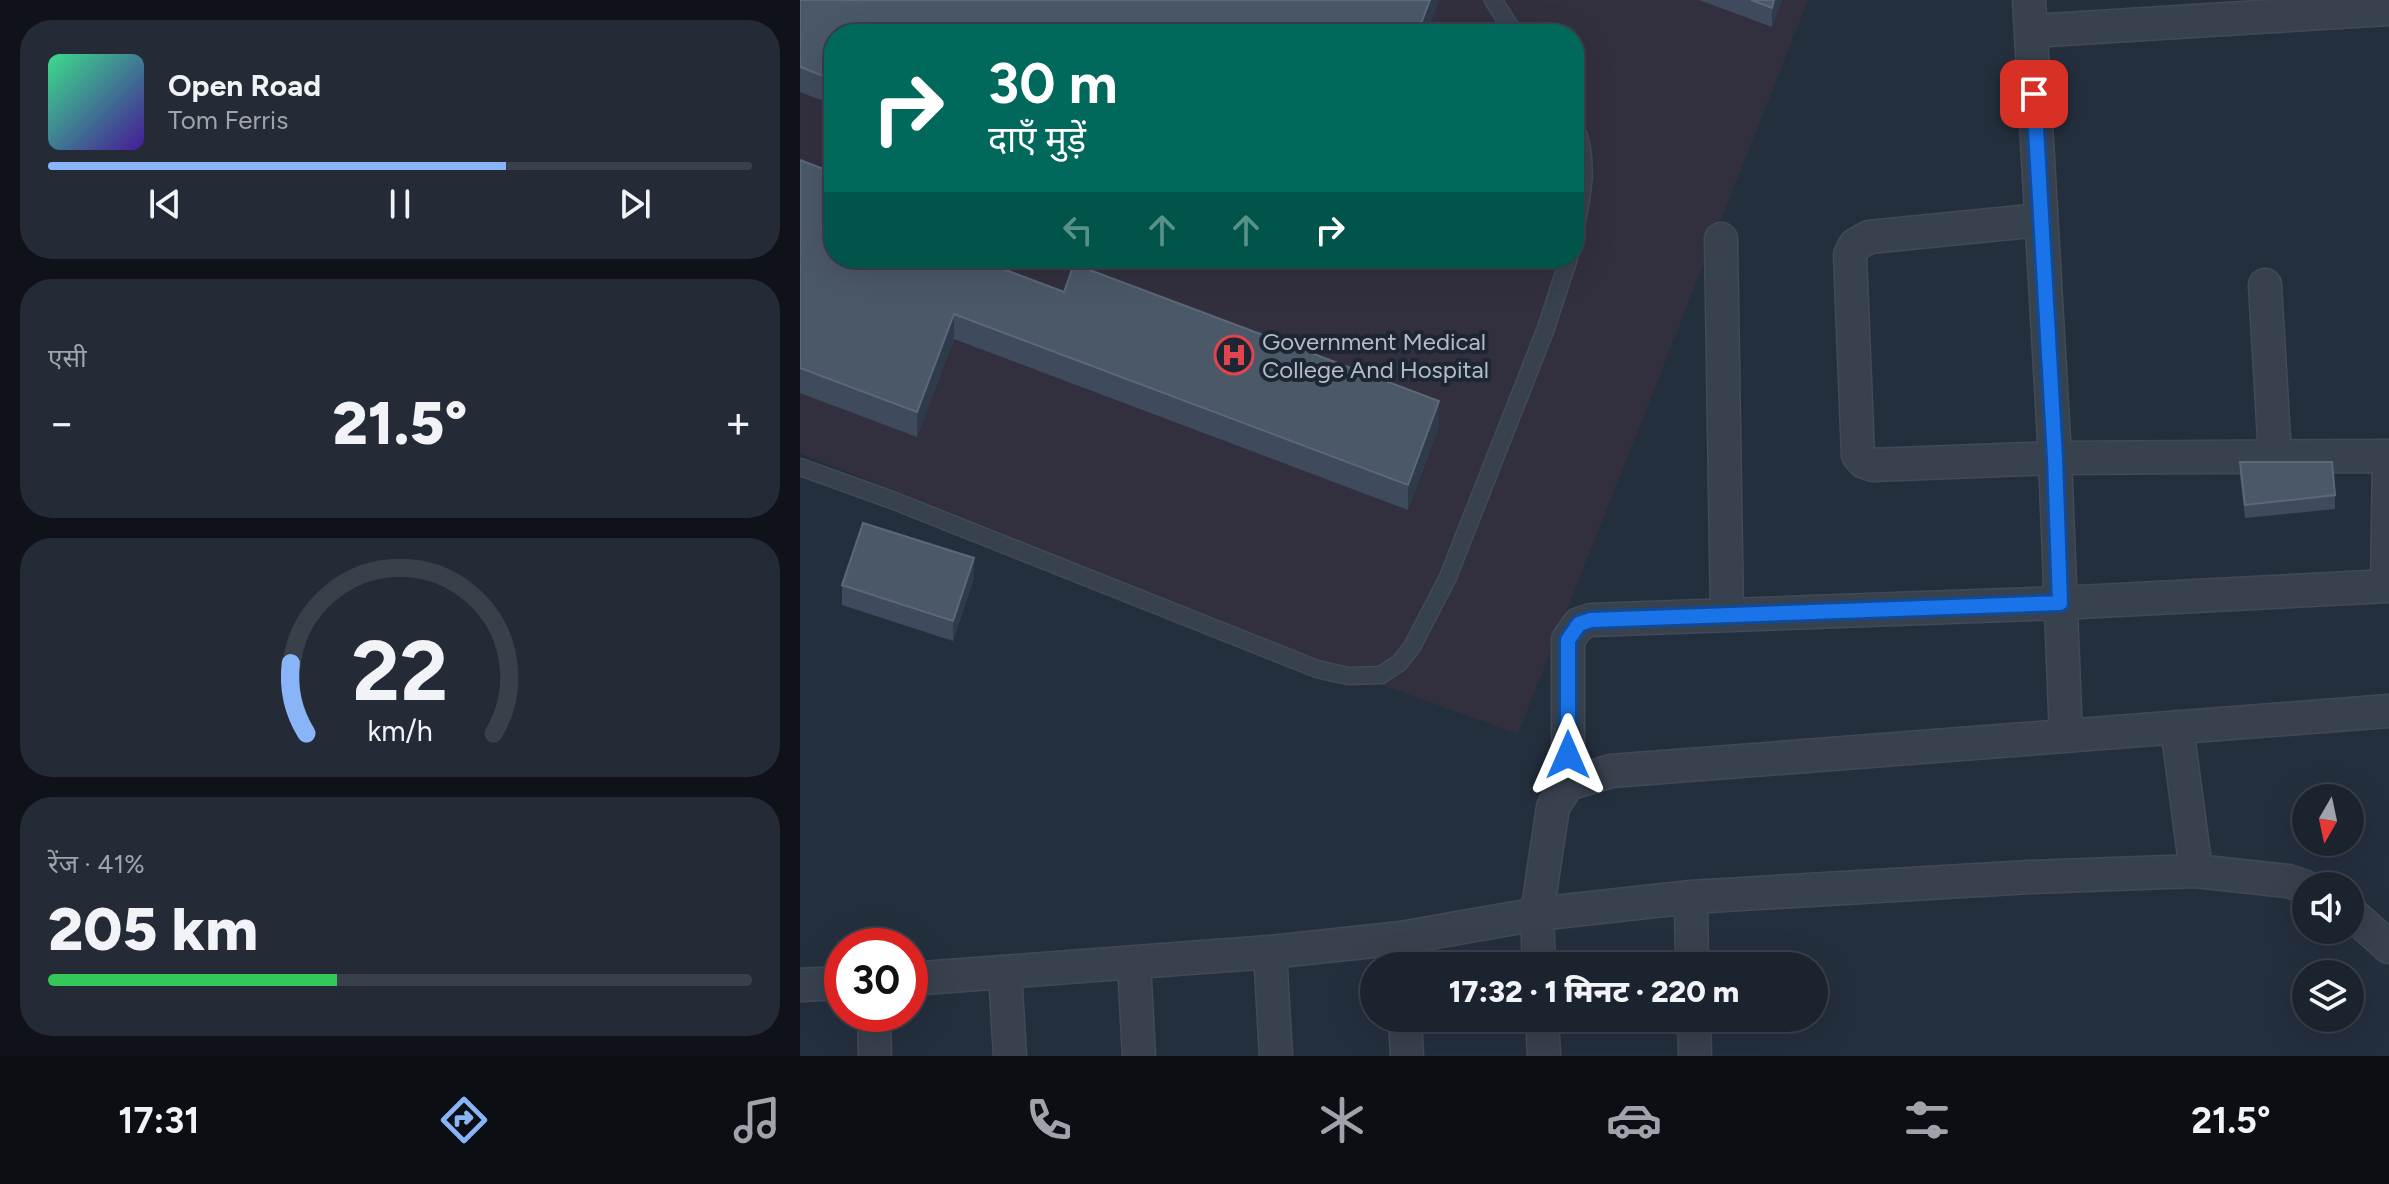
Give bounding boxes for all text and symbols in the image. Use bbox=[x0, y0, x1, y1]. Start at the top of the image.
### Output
text: 30 m bbox=[988, 50, 1118, 117]
icon: right bbox=[856, 56, 960, 160]
pin bbox=[2000, 60, 2068, 128]
text: Open Road bbox=[168, 67, 321, 104]
icon: arrive bbox=[2012, 72, 2056, 116]
text: Tom Ferris bbox=[168, 104, 288, 136]
text: दाएँ मुड़ें bbox=[988, 118, 1086, 161]
icon: previous bbox=[143, 182, 187, 226]
icon: pause bbox=[378, 182, 422, 226]
icon: next bbox=[613, 182, 657, 226]
icon: left bbox=[1056, 208, 1100, 252]
icon: ahead bbox=[1140, 208, 1184, 252]
icon: ahead bbox=[1224, 208, 1268, 252]
icon: right bbox=[1308, 208, 1352, 252]
place label: Government Medical College And Hospital bbox=[1262, 327, 1489, 384]
hospital icon: Government Medical College And Hospital bbox=[1213, 334, 1255, 376]
text: एसी bbox=[48, 342, 87, 374]
text: 21.5° bbox=[333, 387, 467, 459]
text: − bbox=[48, 396, 75, 449]
text: + bbox=[725, 396, 752, 449]
text: 22 bbox=[352, 620, 448, 720]
position arrow bbox=[1526, 713, 1610, 797]
text: km/h bbox=[367, 714, 433, 748]
north arrow bbox=[2292, 784, 2364, 856]
map controls bbox=[2292, 784, 2364, 1032]
text: रेंज · 41% bbox=[48, 848, 145, 880]
button: sound bbox=[2292, 872, 2364, 944]
text: 205 km bbox=[48, 893, 258, 965]
speed limit sign: 30 bbox=[824, 928, 928, 1032]
button: layers bbox=[2292, 960, 2364, 1032]
text: 17:32 · 1 मिनट · 220 m bbox=[1449, 973, 1739, 1010]
icon: directions bbox=[436, 1092, 492, 1148]
icon: music bbox=[729, 1092, 785, 1148]
icon: phone bbox=[1021, 1092, 1077, 1148]
icon: climate bbox=[1314, 1092, 1370, 1148]
icon: car bbox=[1606, 1092, 1662, 1148]
icon: filters bbox=[1899, 1092, 1955, 1148]
text: 17:31 bbox=[118, 1099, 200, 1142]
text: 21.5° bbox=[2191, 1099, 2271, 1142]

